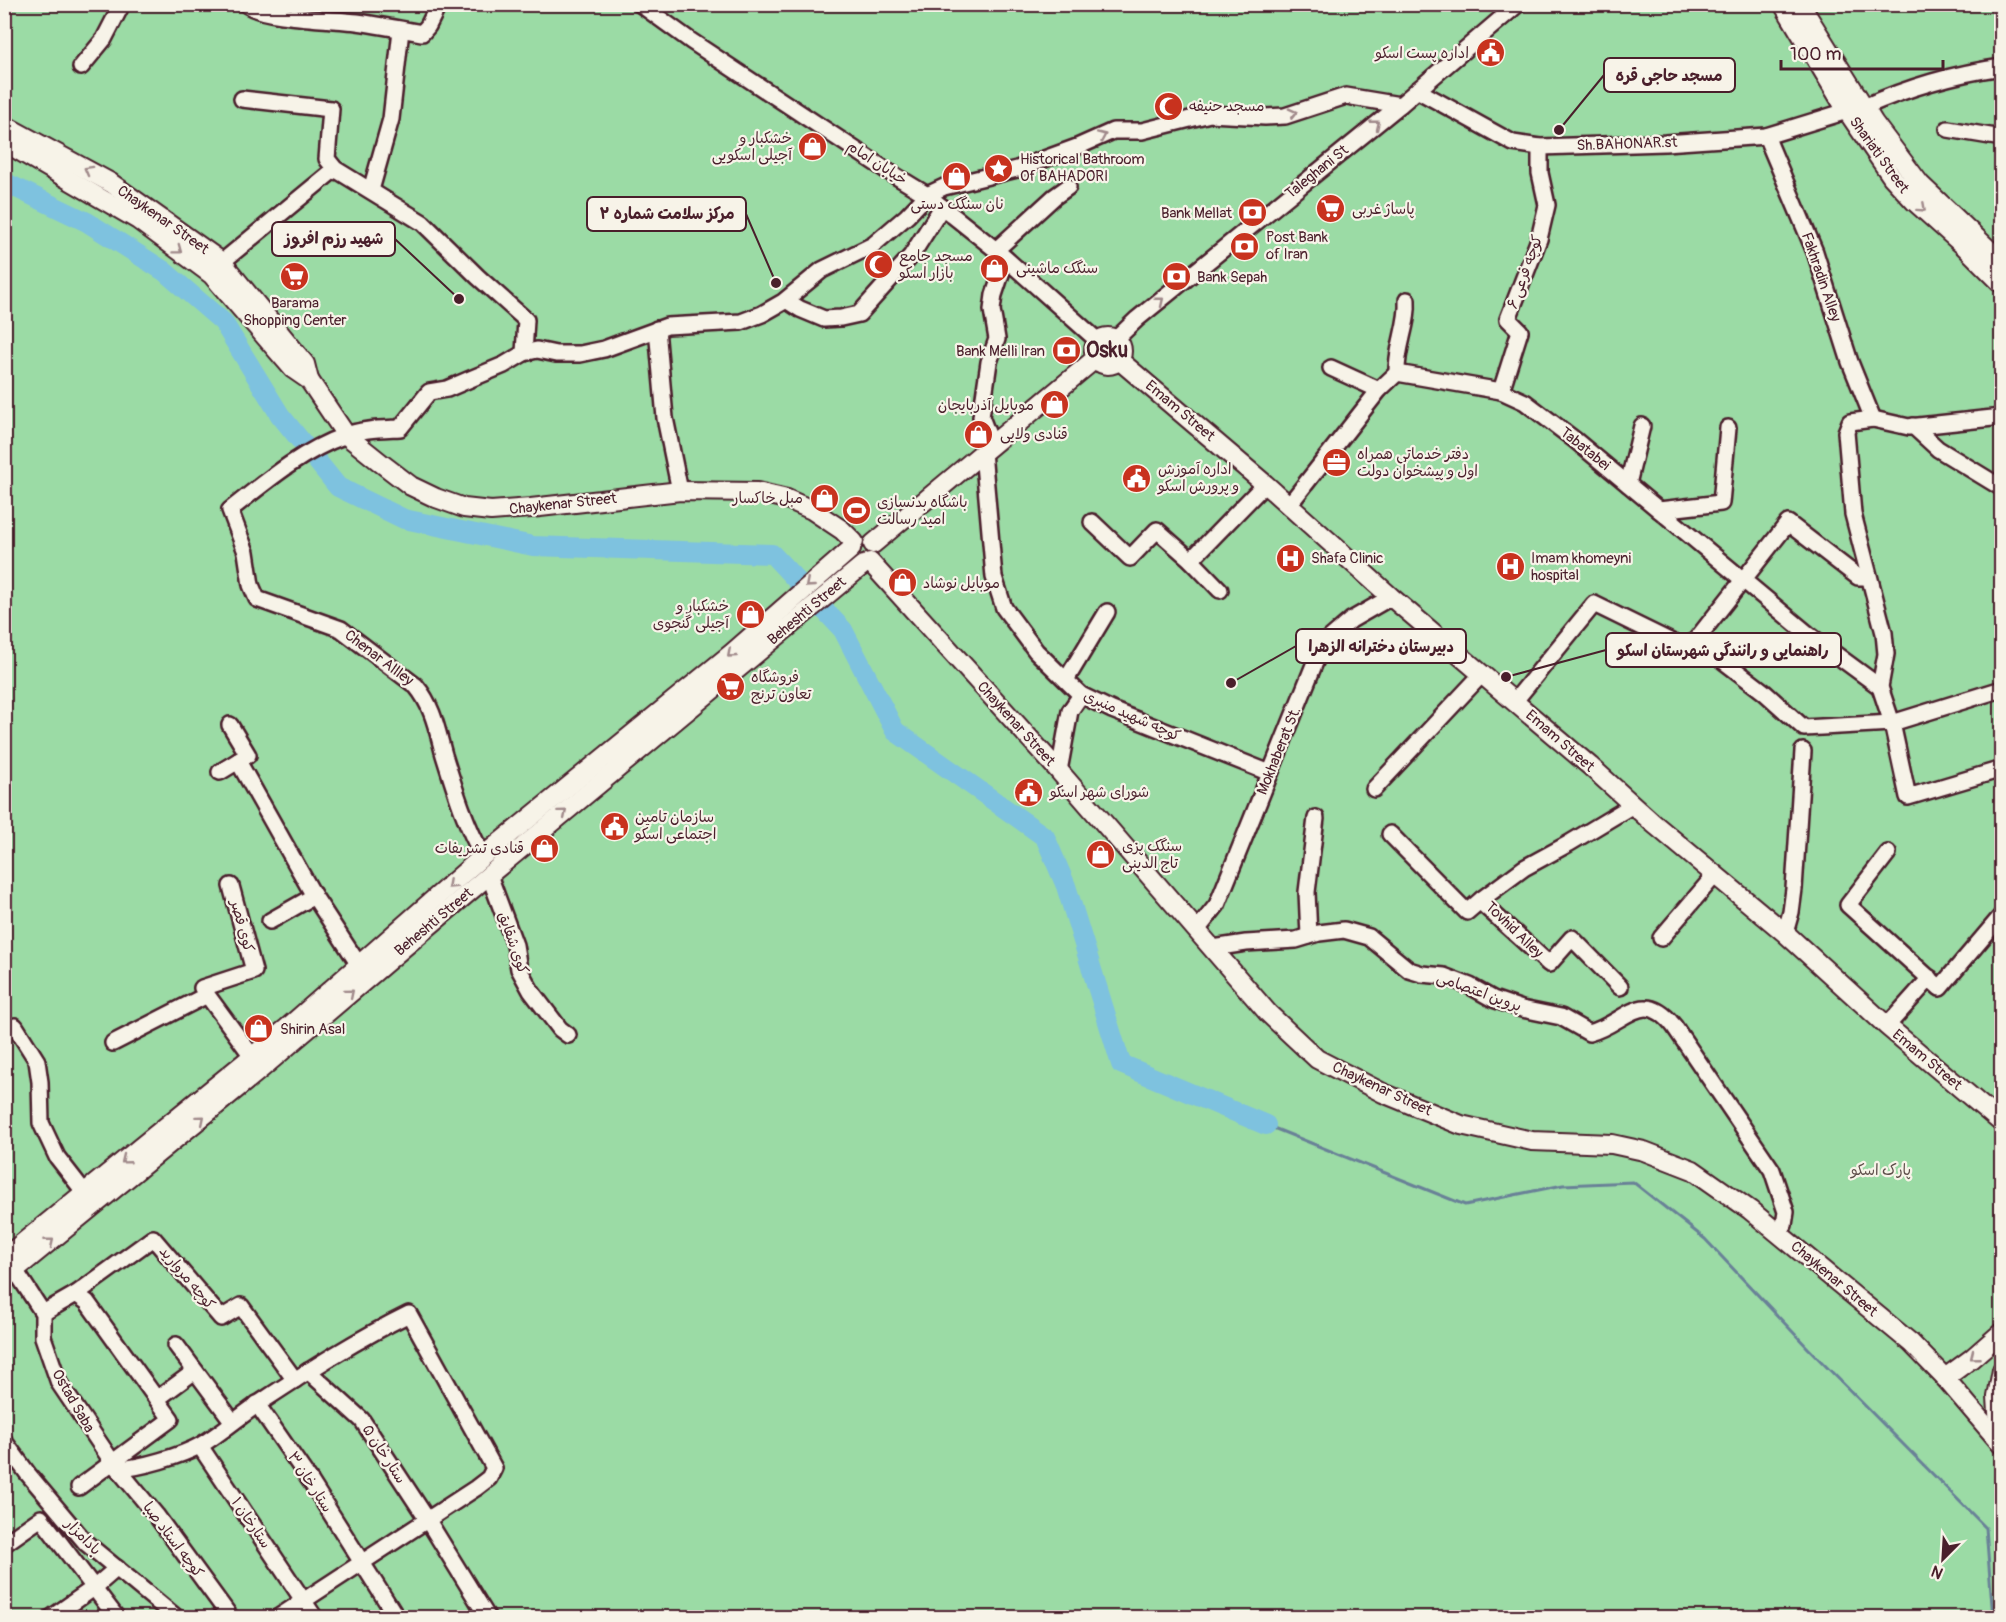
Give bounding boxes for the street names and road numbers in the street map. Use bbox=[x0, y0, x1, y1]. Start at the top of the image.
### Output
street label: Shariati Street bbox=[1845, 113, 1914, 198]
street label: Sh.BAHONAR.st bbox=[1576, 133, 1679, 155]
street label: خیابان امام bbox=[843, 137, 911, 190]
street label: Taleghani St bbox=[1282, 140, 1353, 203]
street label: Chaykenar Street bbox=[113, 181, 213, 259]
street label: Fakhradin Alley bbox=[1797, 230, 1845, 325]
street label: کوچه فرعی ۶ bbox=[1503, 232, 1547, 312]
street label: Emam Street bbox=[1141, 376, 1220, 446]
street label: Tabatabei bbox=[1556, 423, 1614, 475]
street label: Chaykenar Street bbox=[508, 489, 619, 519]
street label: Beheshti Street bbox=[764, 572, 851, 649]
street label: Chenar Allley bbox=[341, 626, 418, 691]
street label: Chaykenar Street bbox=[973, 678, 1060, 771]
street label: کوچه شهید منبری bbox=[1081, 686, 1183, 746]
street label: Mokhaberat St. bbox=[1253, 704, 1305, 798]
street label: Emam Street bbox=[1522, 706, 1599, 777]
street label: Beheshti Street bbox=[391, 883, 478, 960]
street label: کوی قصر bbox=[225, 896, 258, 954]
street label: Tovhid Alley bbox=[1481, 898, 1547, 963]
street label: کوی شقایق bbox=[493, 909, 533, 977]
street label: پروین اعتصامی bbox=[1434, 968, 1524, 1016]
street label: Emam Street bbox=[1888, 1025, 1967, 1095]
street label: Chaykenar Street bbox=[1329, 1058, 1436, 1121]
street label: Chaykenar Street bbox=[1787, 1237, 1882, 1322]
street label: کوچه مروارید bbox=[155, 1242, 219, 1314]
street label: Ostad Saba bbox=[47, 1366, 99, 1436]
street label: ستار خان ۵ bbox=[358, 1421, 410, 1487]
street label: ستار خان ۳ bbox=[283, 1448, 337, 1516]
street label: ستارخان ۱ bbox=[227, 1494, 275, 1552]
street label: کوچه استاد صبا bbox=[138, 1498, 208, 1582]
street label: بادامزار bbox=[60, 1514, 105, 1559]

